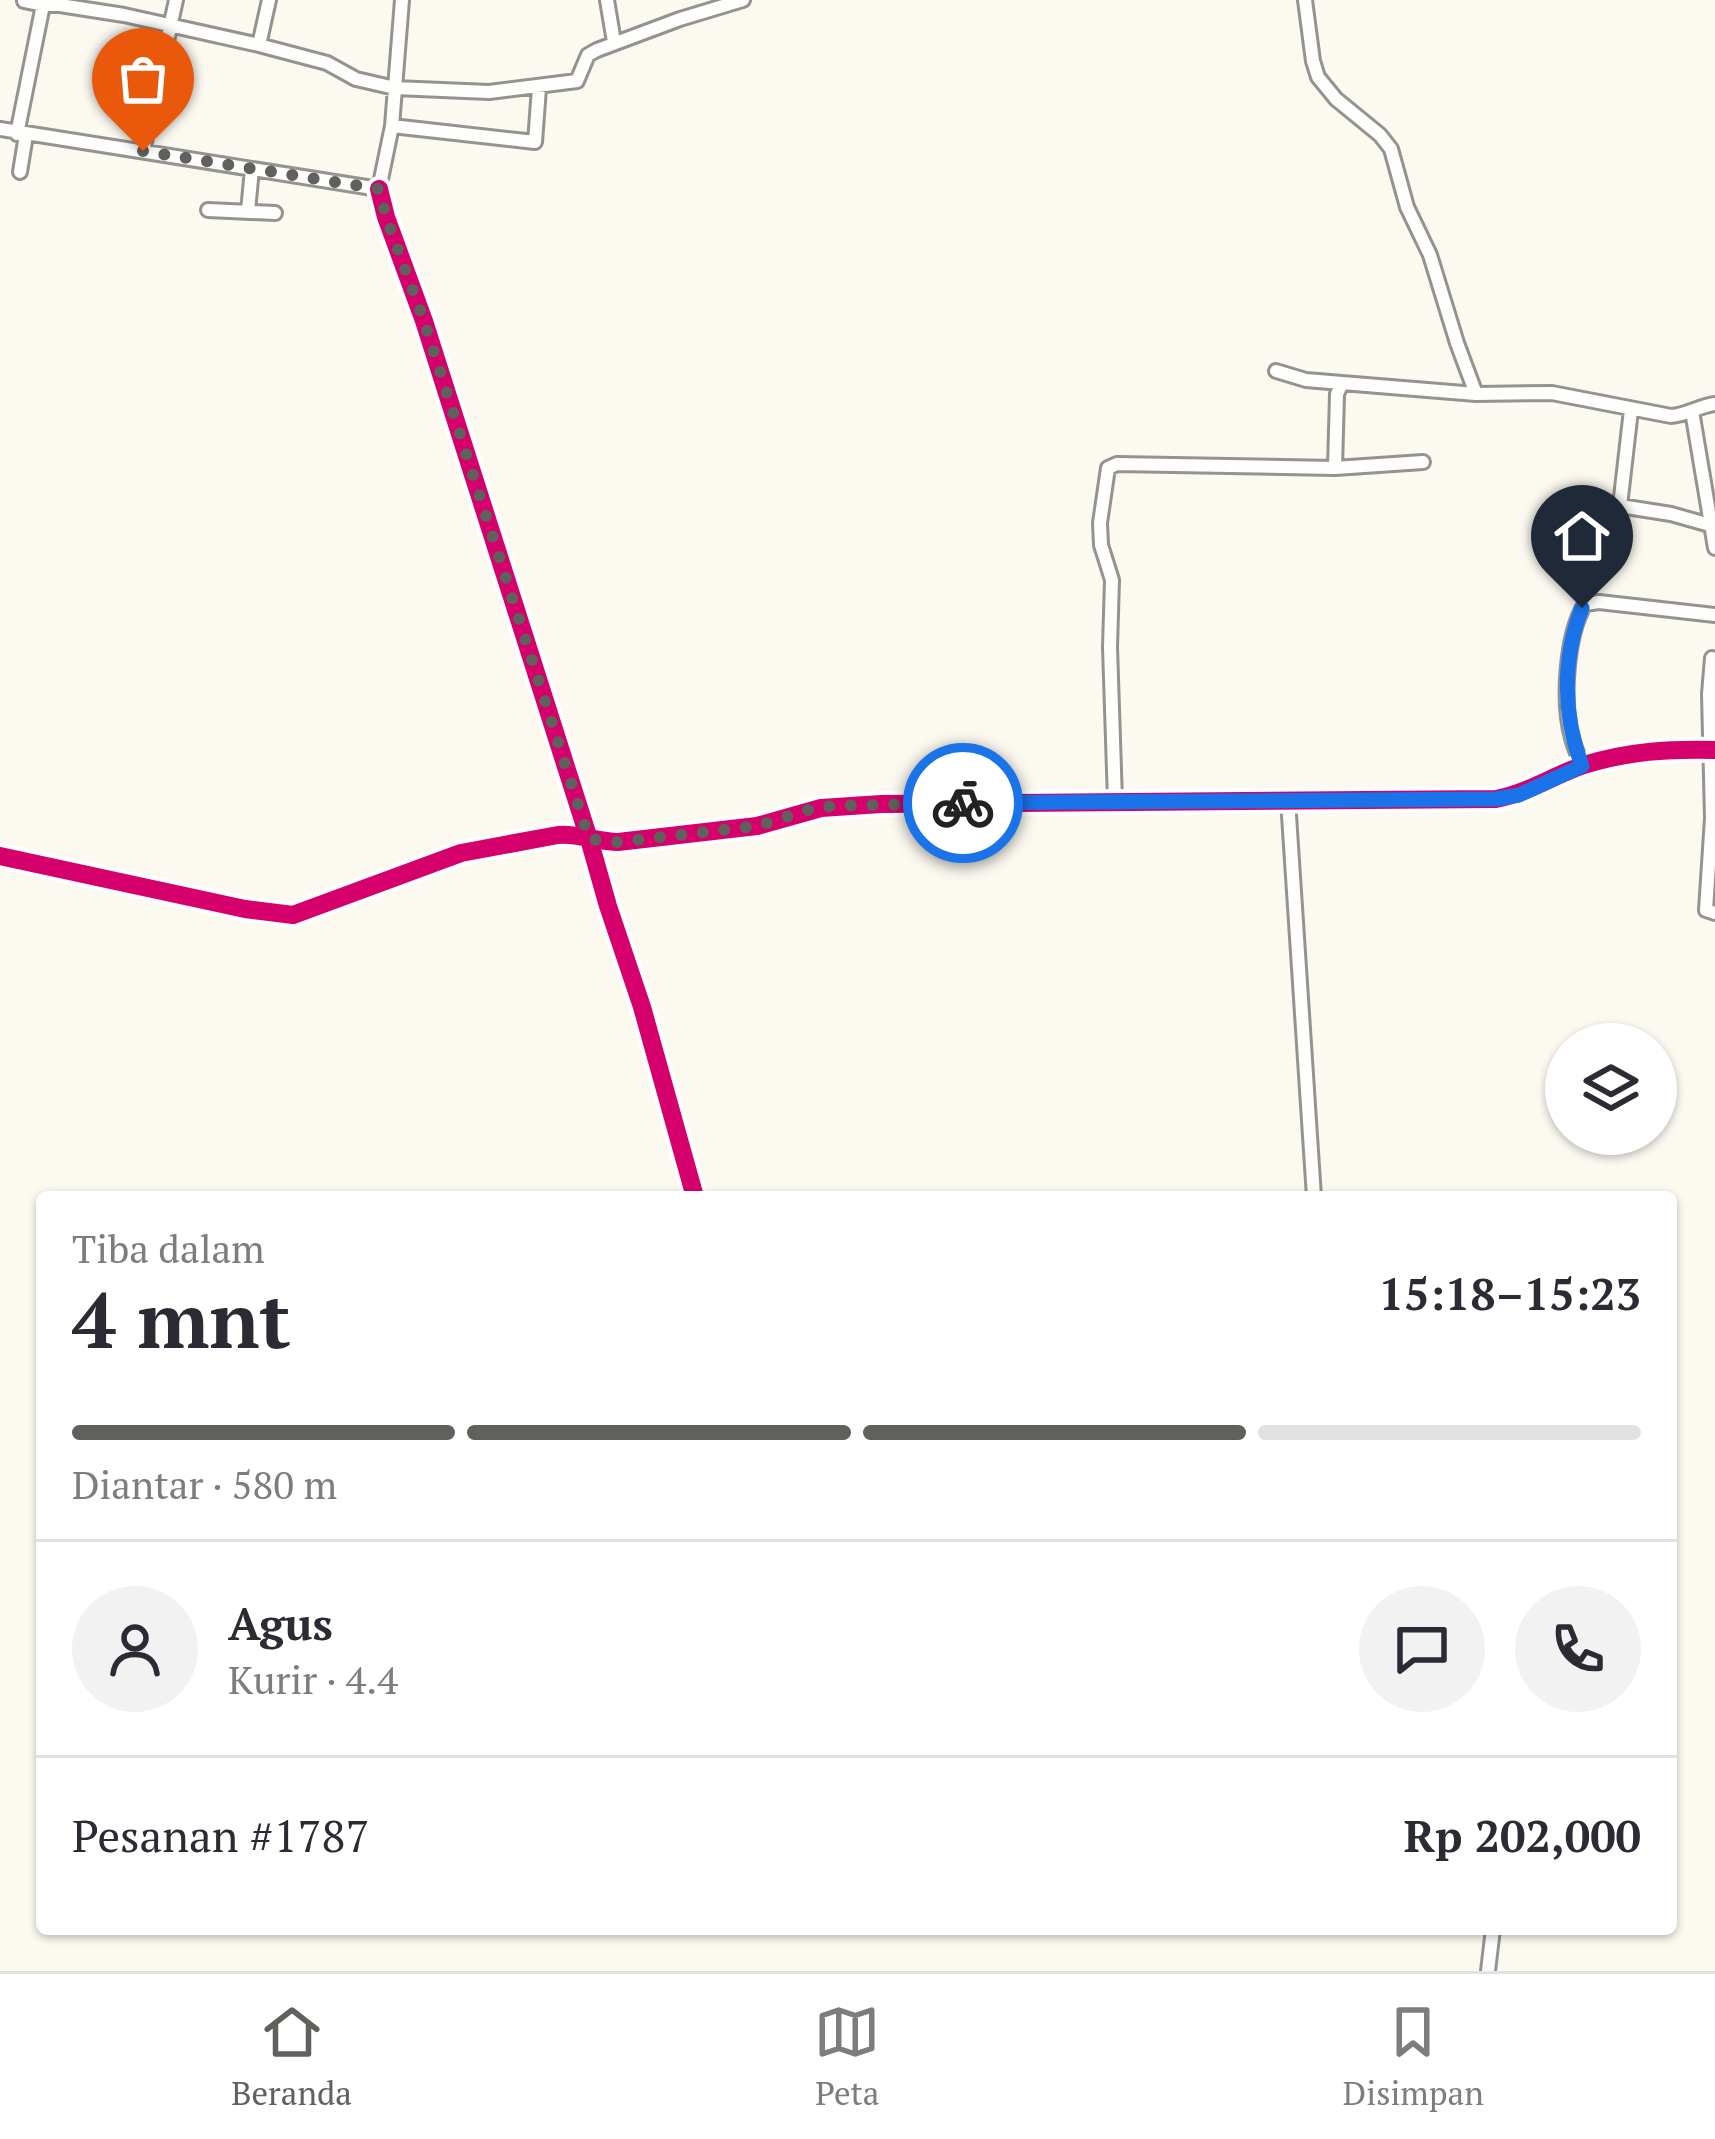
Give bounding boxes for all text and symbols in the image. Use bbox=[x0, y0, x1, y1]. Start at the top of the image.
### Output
pin bbox=[92, 28, 194, 151]
icon: bag bbox=[110, 46, 176, 112]
pin bbox=[1531, 485, 1633, 608]
icon: home bbox=[1549, 503, 1615, 569]
courier bbox=[903, 743, 1023, 863]
icon: bike bbox=[930, 770, 996, 836]
map controls bbox=[1545, 1023, 1677, 1155]
button: layers bbox=[1545, 1023, 1677, 1155]
text: Tiba dalam bbox=[72, 1222, 265, 1274]
text: 15:18–15:23 bbox=[1379, 1263, 1641, 1323]
text: 4 mnt bbox=[72, 1267, 291, 1370]
text: Diantar · 580 m bbox=[72, 1458, 337, 1510]
button: person bbox=[72, 1586, 198, 1712]
button: chat bbox=[1359, 1586, 1485, 1712]
button: phone bbox=[1515, 1586, 1641, 1712]
text: Agus bbox=[228, 1593, 333, 1653]
text: Kurir · 4.4 bbox=[228, 1653, 398, 1705]
text: Pesanan #1787 bbox=[72, 1805, 369, 1865]
text: Rp 202,000 bbox=[1404, 1805, 1641, 1865]
tab: Beranda bbox=[231, 1999, 352, 2114]
tab: Peta bbox=[814, 1999, 880, 2114]
tab: Disimpan bbox=[1343, 1999, 1484, 2114]

